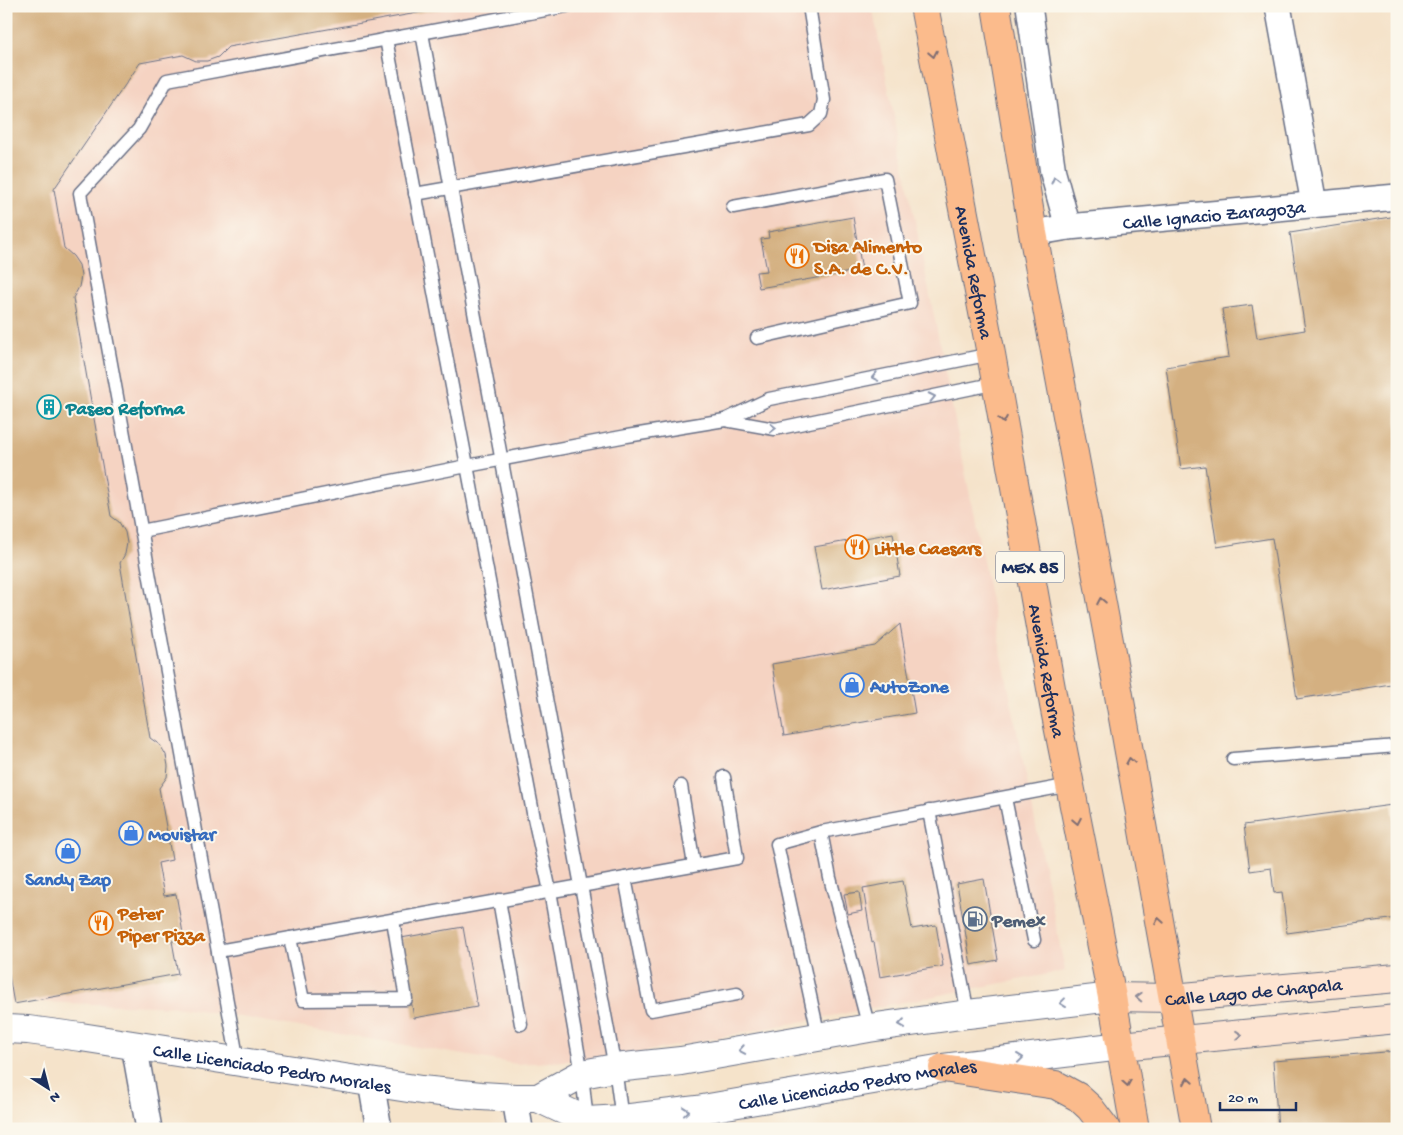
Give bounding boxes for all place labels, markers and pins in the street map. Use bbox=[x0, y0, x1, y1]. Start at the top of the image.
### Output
place label: Disa Alimento S.A. de C.V. bbox=[812, 237, 922, 282]
restaurant icon: Disa Alimento S.A. de C.V. bbox=[784, 243, 810, 269]
building icon: Paseo Reforma bbox=[36, 394, 62, 420]
place label: Paseo Reforma bbox=[65, 399, 186, 422]
restaurant icon: Little Caesars bbox=[844, 534, 870, 560]
place label: Little Caesars bbox=[874, 539, 982, 562]
shop icon: AutoZone bbox=[839, 672, 865, 698]
place label: AutoZone bbox=[869, 677, 950, 700]
shop icon: Movistar bbox=[118, 820, 144, 846]
place label: Movistar bbox=[148, 825, 218, 848]
shop icon: Sandy Zap bbox=[55, 838, 81, 864]
place label: Sandy Zap bbox=[25, 870, 111, 893]
place label: Peter Piper Pizza bbox=[117, 904, 206, 949]
fuel station icon: Pemex bbox=[962, 906, 988, 932]
restaurant icon: Peter Piper Pizza bbox=[88, 910, 114, 936]
place label: Pemex bbox=[991, 911, 1047, 934]

